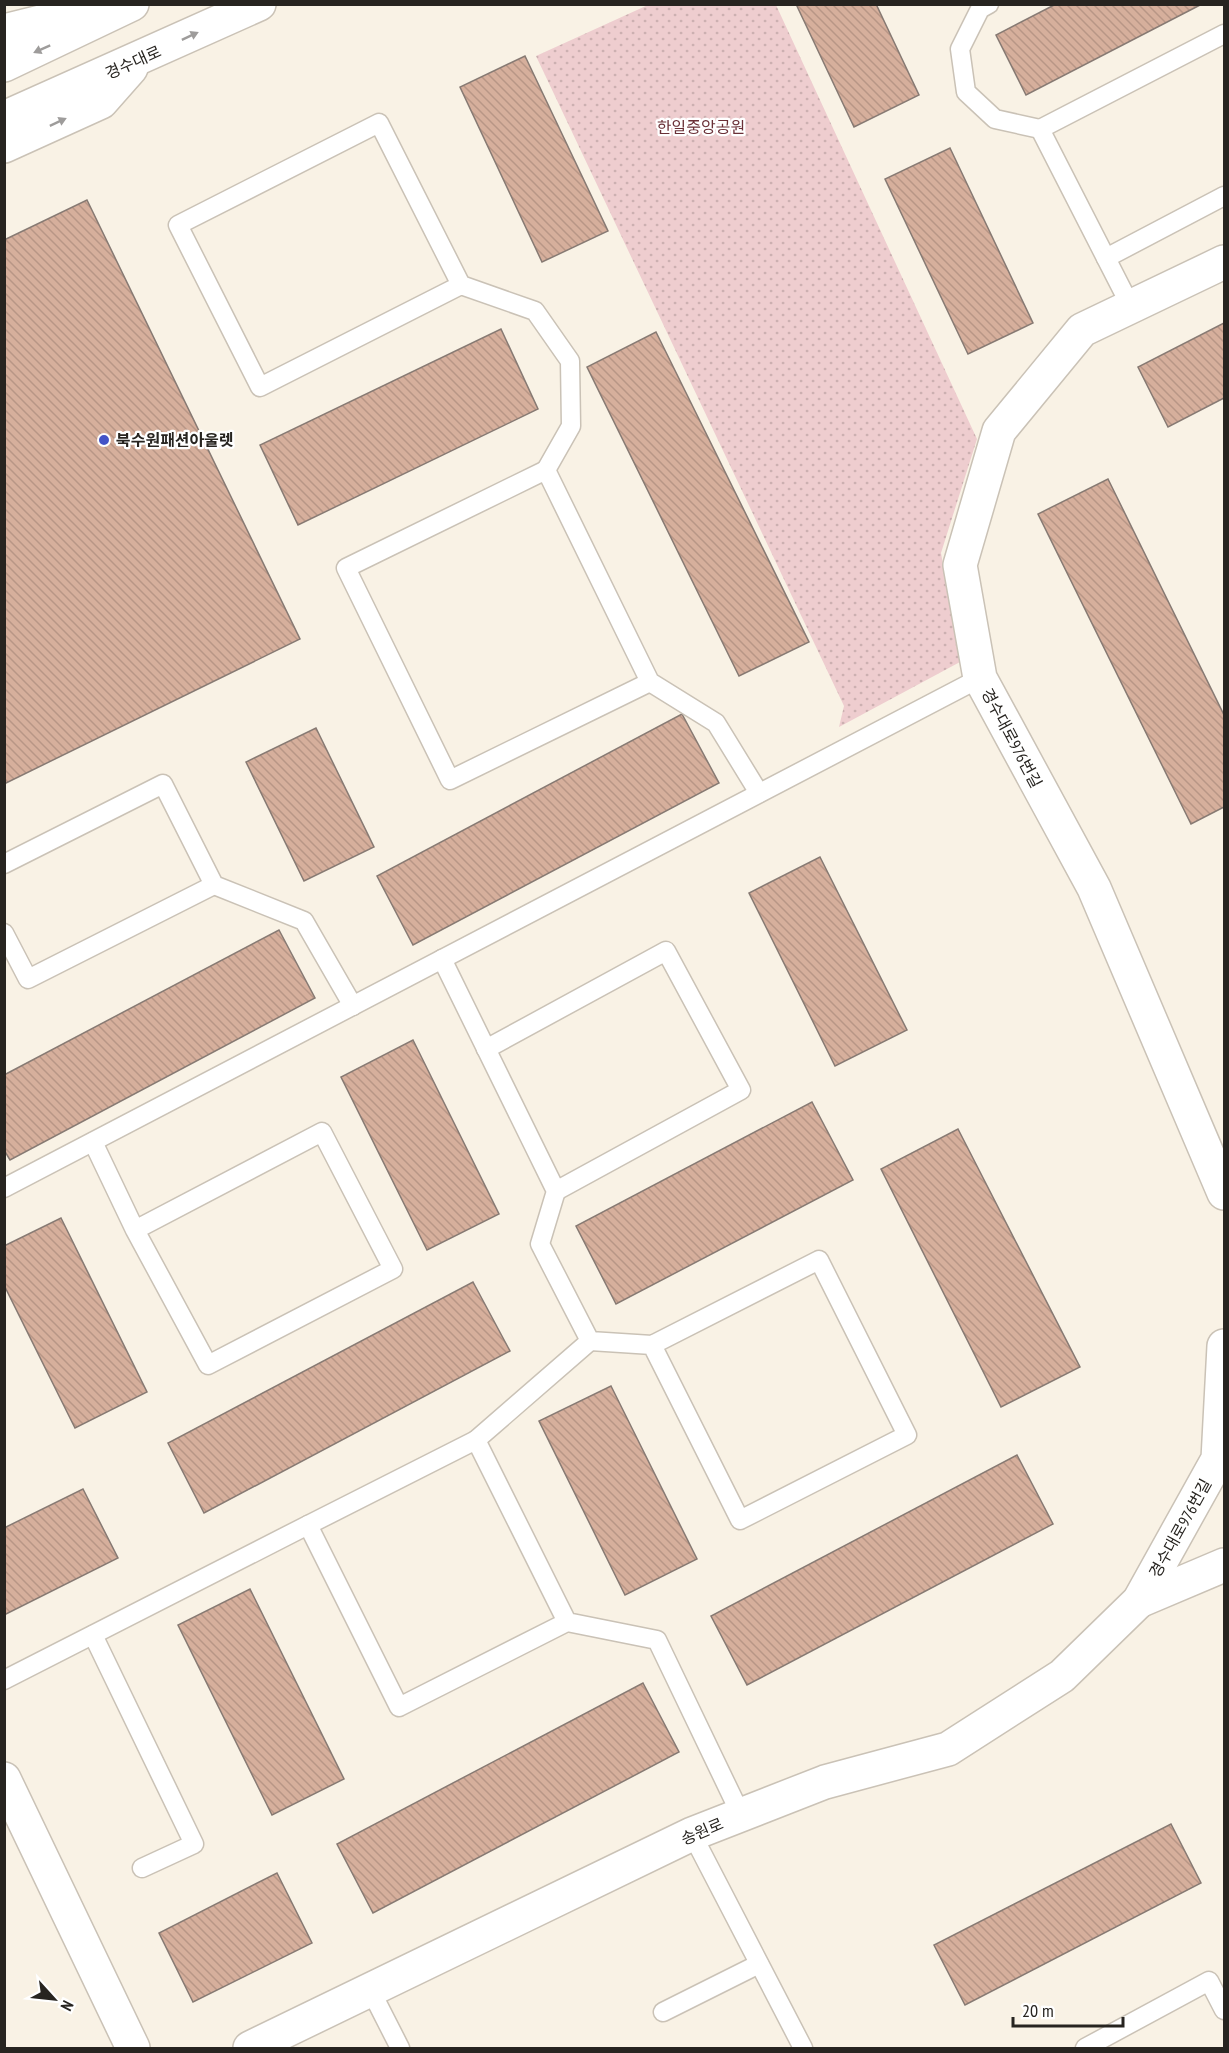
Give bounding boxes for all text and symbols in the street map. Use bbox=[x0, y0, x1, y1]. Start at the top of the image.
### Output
one-way arrow bbox=[182, 32, 199, 41]
street label: 경수대로 bbox=[102, 41, 164, 83]
one-way arrow bbox=[32, 44, 50, 54]
one-way arrow bbox=[49, 117, 67, 127]
park label: 한일중앙공원 bbox=[657, 117, 745, 137]
place label: 북수원패션아울렛 bbox=[116, 430, 234, 450]
marker: 북수원패션아울렛 bbox=[97, 433, 111, 447]
street label: 경수대로976번길 bbox=[977, 685, 1047, 791]
street label: 경수대로976번길 bbox=[1145, 1475, 1215, 1581]
street label: 송원로 bbox=[678, 1813, 726, 1849]
north arrow bbox=[24, 1969, 84, 2029]
scale bar bbox=[1013, 1990, 1122, 2028]
text: N bbox=[56, 1997, 78, 2014]
text: 20 m bbox=[1022, 1999, 1054, 2022]

